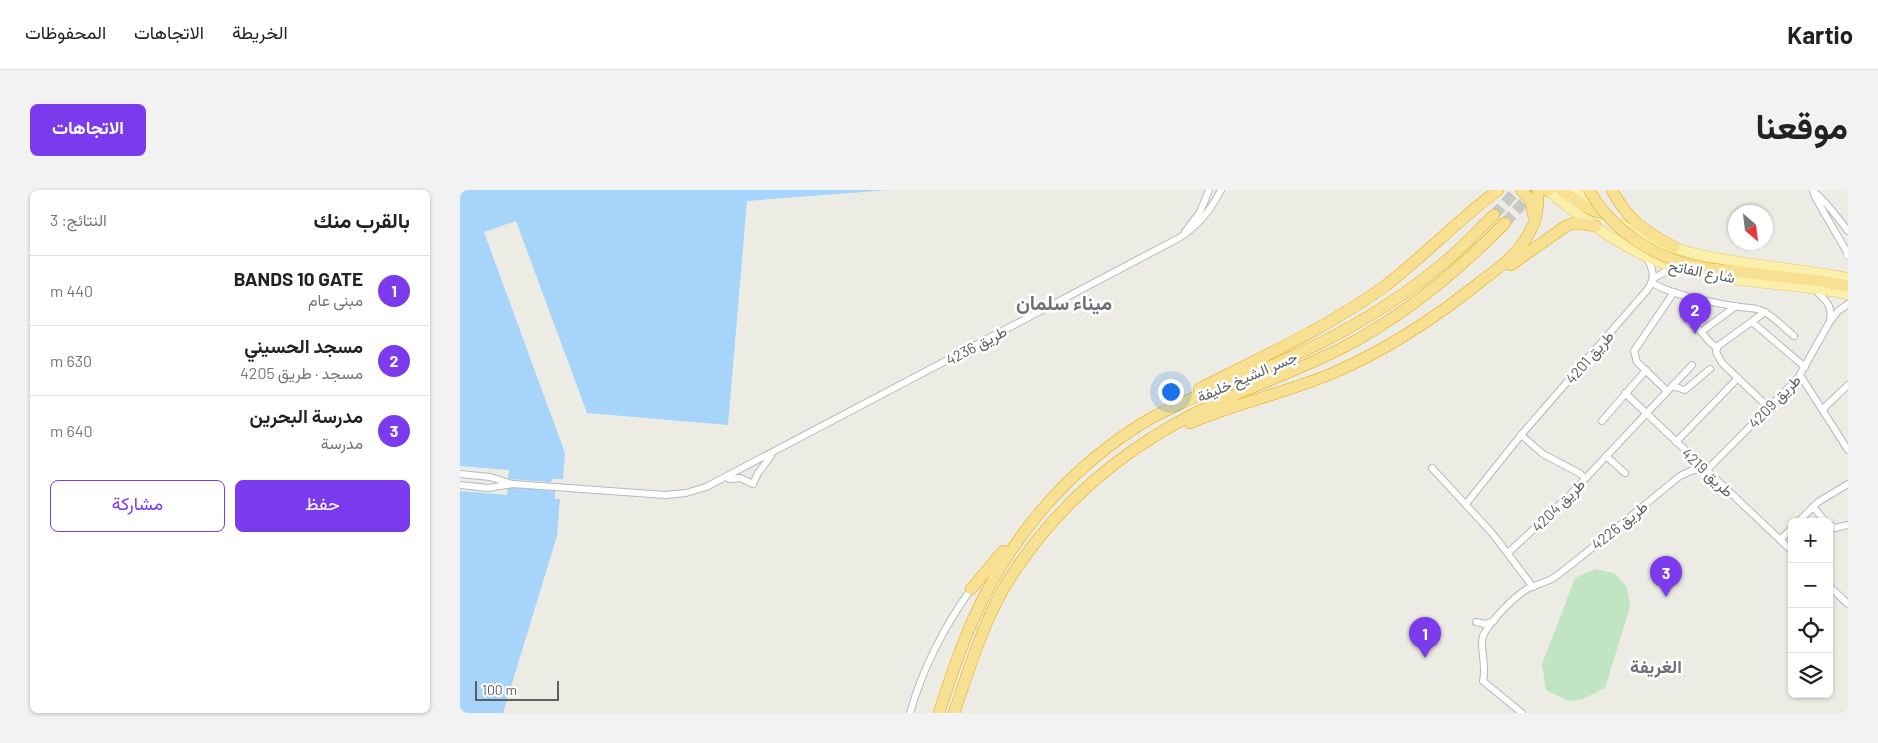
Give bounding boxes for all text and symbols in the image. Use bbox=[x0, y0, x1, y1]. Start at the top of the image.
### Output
text: Kartio bbox=[1787, 20, 1853, 49]
text: المحفوظات bbox=[25, 21, 106, 43]
text: الاتجاهات bbox=[134, 21, 204, 43]
text: الخريطة bbox=[232, 21, 288, 43]
button: الاتجاهات bbox=[30, 104, 146, 156]
text: موقعنا bbox=[1755, 104, 1848, 146]
north arrow bbox=[1728, 205, 1773, 250]
text: بالقرب منك bbox=[314, 207, 410, 232]
text: النتائج: 3 bbox=[50, 210, 107, 229]
street label: شارع الفاتح bbox=[1667, 256, 1737, 289]
text: BANDS 10 GATE bbox=[234, 267, 363, 290]
text: 440 m bbox=[50, 281, 93, 300]
text: 1 bbox=[391, 281, 397, 300]
text: مبنى عام bbox=[308, 290, 363, 309]
district label: ميناء سلمان bbox=[1016, 290, 1112, 315]
pin: 2 bbox=[1679, 293, 1711, 334]
street label: طريق 4236 bbox=[942, 321, 1011, 370]
street label: طريق 4201 bbox=[1561, 327, 1619, 389]
text: مسجد الحسيني bbox=[244, 334, 363, 357]
street label: جسر الشيخ خليفة bbox=[1194, 347, 1301, 408]
text: 630 m bbox=[50, 351, 92, 370]
text: 2 bbox=[390, 351, 398, 370]
text: مسجد · طريق 4205 bbox=[240, 363, 363, 382]
street label: طريق 4209 bbox=[1744, 370, 1805, 433]
your location bbox=[1158, 379, 1184, 405]
text: مدرسة البحرين bbox=[250, 404, 363, 427]
text: 640 m bbox=[50, 421, 93, 440]
text: 3 bbox=[390, 421, 398, 440]
text: مدرسة bbox=[321, 433, 363, 452]
street label: طريق 4219 bbox=[1677, 444, 1738, 502]
street label: طريق 4204 bbox=[1528, 474, 1590, 537]
button: مشاركة bbox=[50, 480, 225, 532]
button: حفظ bbox=[235, 480, 410, 532]
street label: طريق 4226 bbox=[1587, 497, 1652, 555]
map controls bbox=[1788, 518, 1833, 698]
button: + bbox=[1788, 518, 1833, 563]
pin: 3 bbox=[1650, 556, 1682, 597]
button: − bbox=[1788, 563, 1833, 608]
button: locate bbox=[1788, 608, 1833, 653]
pin: 1 bbox=[1409, 617, 1441, 658]
button: layers bbox=[1788, 653, 1833, 698]
district label: الغريفة bbox=[1630, 655, 1682, 678]
scale bar bbox=[475, 678, 559, 701]
text: 100 m bbox=[482, 681, 517, 698]

